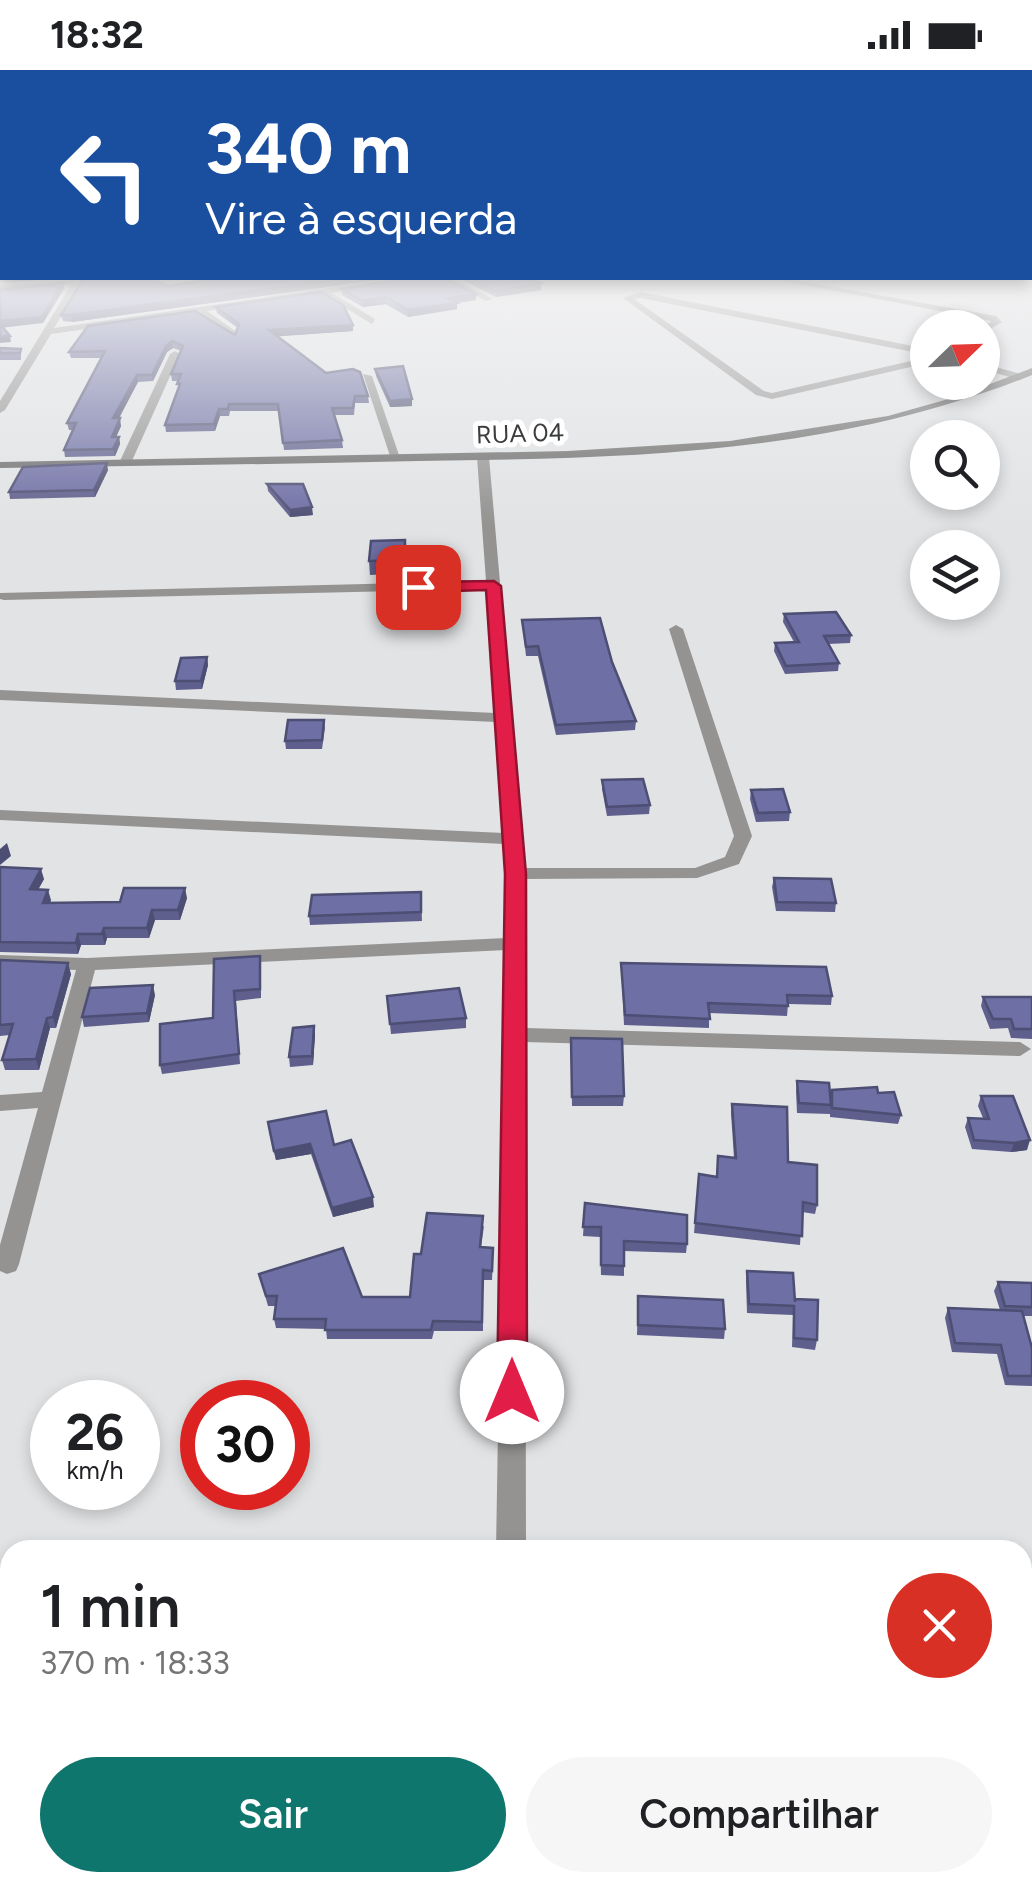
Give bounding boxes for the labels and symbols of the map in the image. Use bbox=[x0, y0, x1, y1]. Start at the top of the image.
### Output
north arrow bbox=[910, 310, 1000, 400]
street label: RUA 04 bbox=[476, 416, 564, 450]
pin bbox=[376, 545, 461, 630]
position arrow bbox=[460, 1340, 564, 1444]
speed limit sign: 30 bbox=[180, 1380, 310, 1510]

